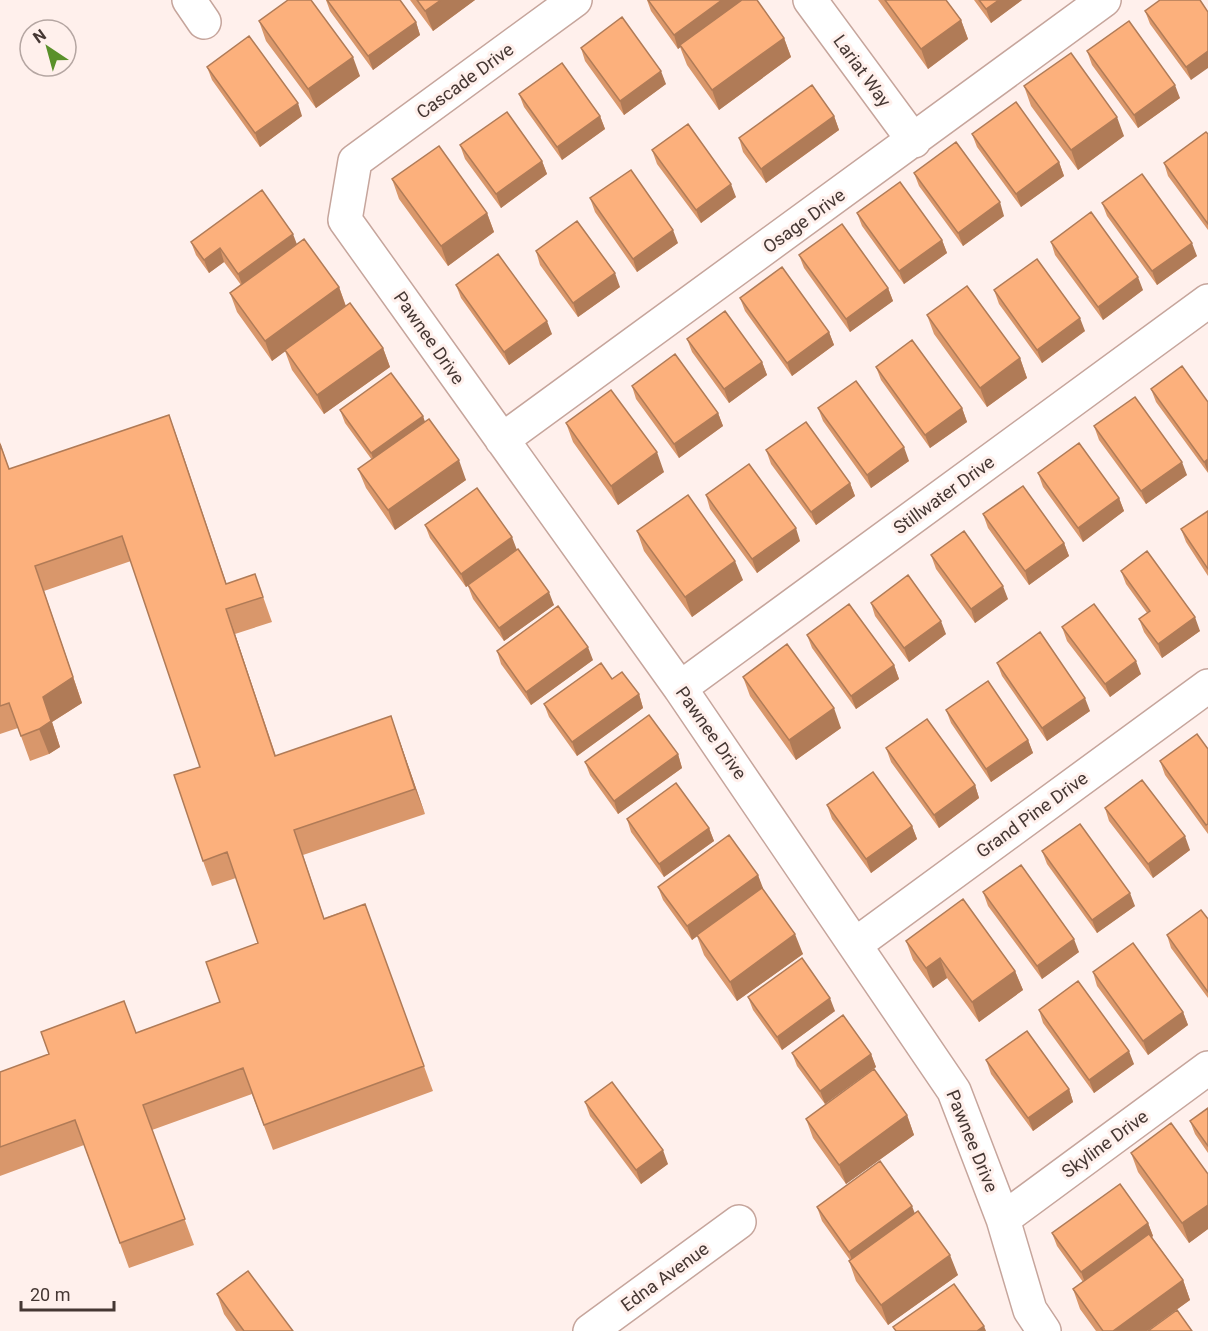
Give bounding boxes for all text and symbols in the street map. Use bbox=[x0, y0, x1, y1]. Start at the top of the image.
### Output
north arrow bbox=[18, 18, 78, 78]
text: N bbox=[29, 25, 50, 47]
street label: Lariat Way bbox=[829, 31, 896, 111]
street label: Cascade Drive bbox=[412, 38, 517, 123]
street label: Osage Drive bbox=[759, 184, 849, 257]
street label: Pawnee Drive bbox=[390, 287, 469, 388]
street label: Stillwater Drive bbox=[889, 451, 998, 538]
street label: Pawnee Drive bbox=[672, 682, 751, 783]
street label: Grand Pine Drive bbox=[972, 767, 1091, 862]
street label: Pawnee Drive bbox=[942, 1087, 1003, 1195]
street label: Skyline Drive bbox=[1057, 1105, 1152, 1182]
street label: Edna Avenue bbox=[617, 1238, 713, 1315]
scale bar bbox=[21, 1274, 114, 1312]
text: 20 m bbox=[30, 1284, 70, 1305]

